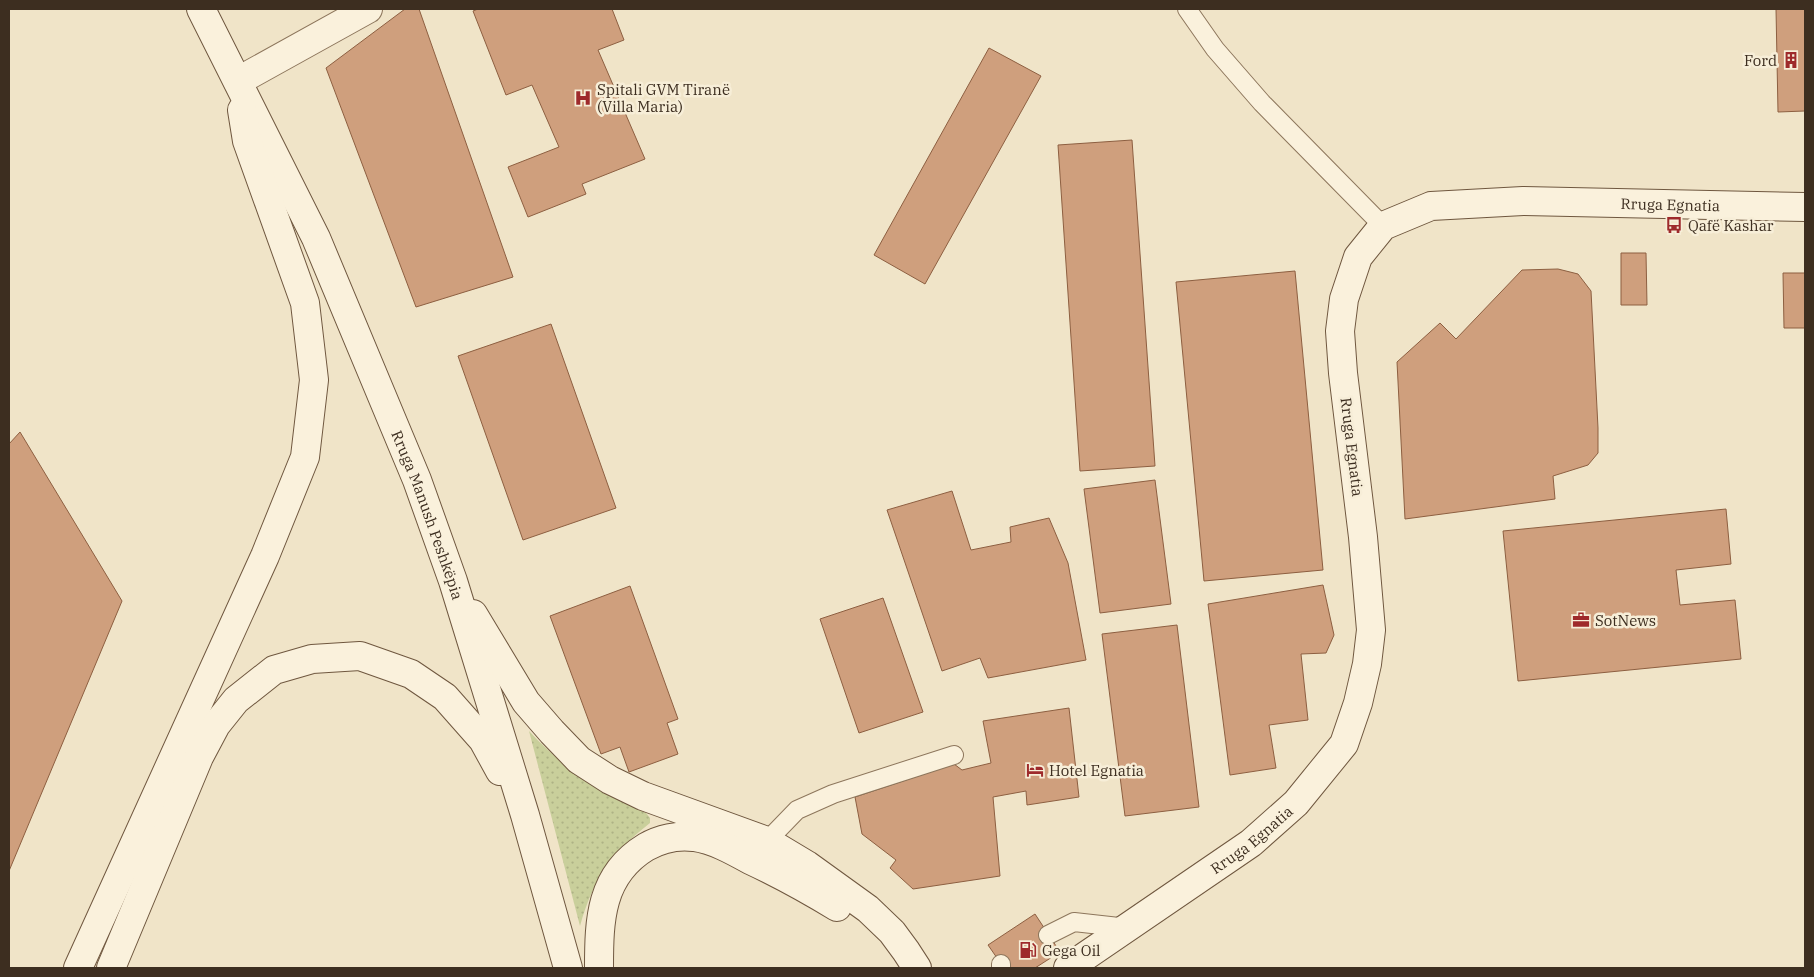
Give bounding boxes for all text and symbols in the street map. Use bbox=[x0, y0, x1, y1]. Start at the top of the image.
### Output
building icon: Ford bbox=[1781, 50, 1801, 70]
place label: Ford bbox=[1744, 51, 1777, 70]
place label: Spitali GVM Tiranë (Villa Maria) bbox=[597, 80, 730, 116]
hospital icon: Spitali GVM Tiranë (Villa Maria) bbox=[573, 88, 593, 108]
street label: Rruga Egnatia bbox=[1620, 194, 1720, 215]
bus stop icon: Qafë Kashar bbox=[1664, 215, 1684, 235]
place label: Qafë Kashar bbox=[1688, 216, 1774, 235]
street label: Rruga Egnatia bbox=[1337, 396, 1367, 498]
street label: Rruga Manush Peshkëpia bbox=[388, 427, 468, 602]
office icon: SotNews bbox=[1571, 610, 1591, 630]
place label: SotNews bbox=[1595, 611, 1656, 630]
hotel icon: Hotel Egnatia bbox=[1025, 760, 1045, 780]
place label: Hotel Egnatia bbox=[1049, 761, 1144, 780]
street label: Rruga Egnatia bbox=[1206, 801, 1296, 878]
fuel station icon: Gega Oil bbox=[1018, 940, 1038, 960]
place label: Gega Oil bbox=[1042, 941, 1101, 960]

